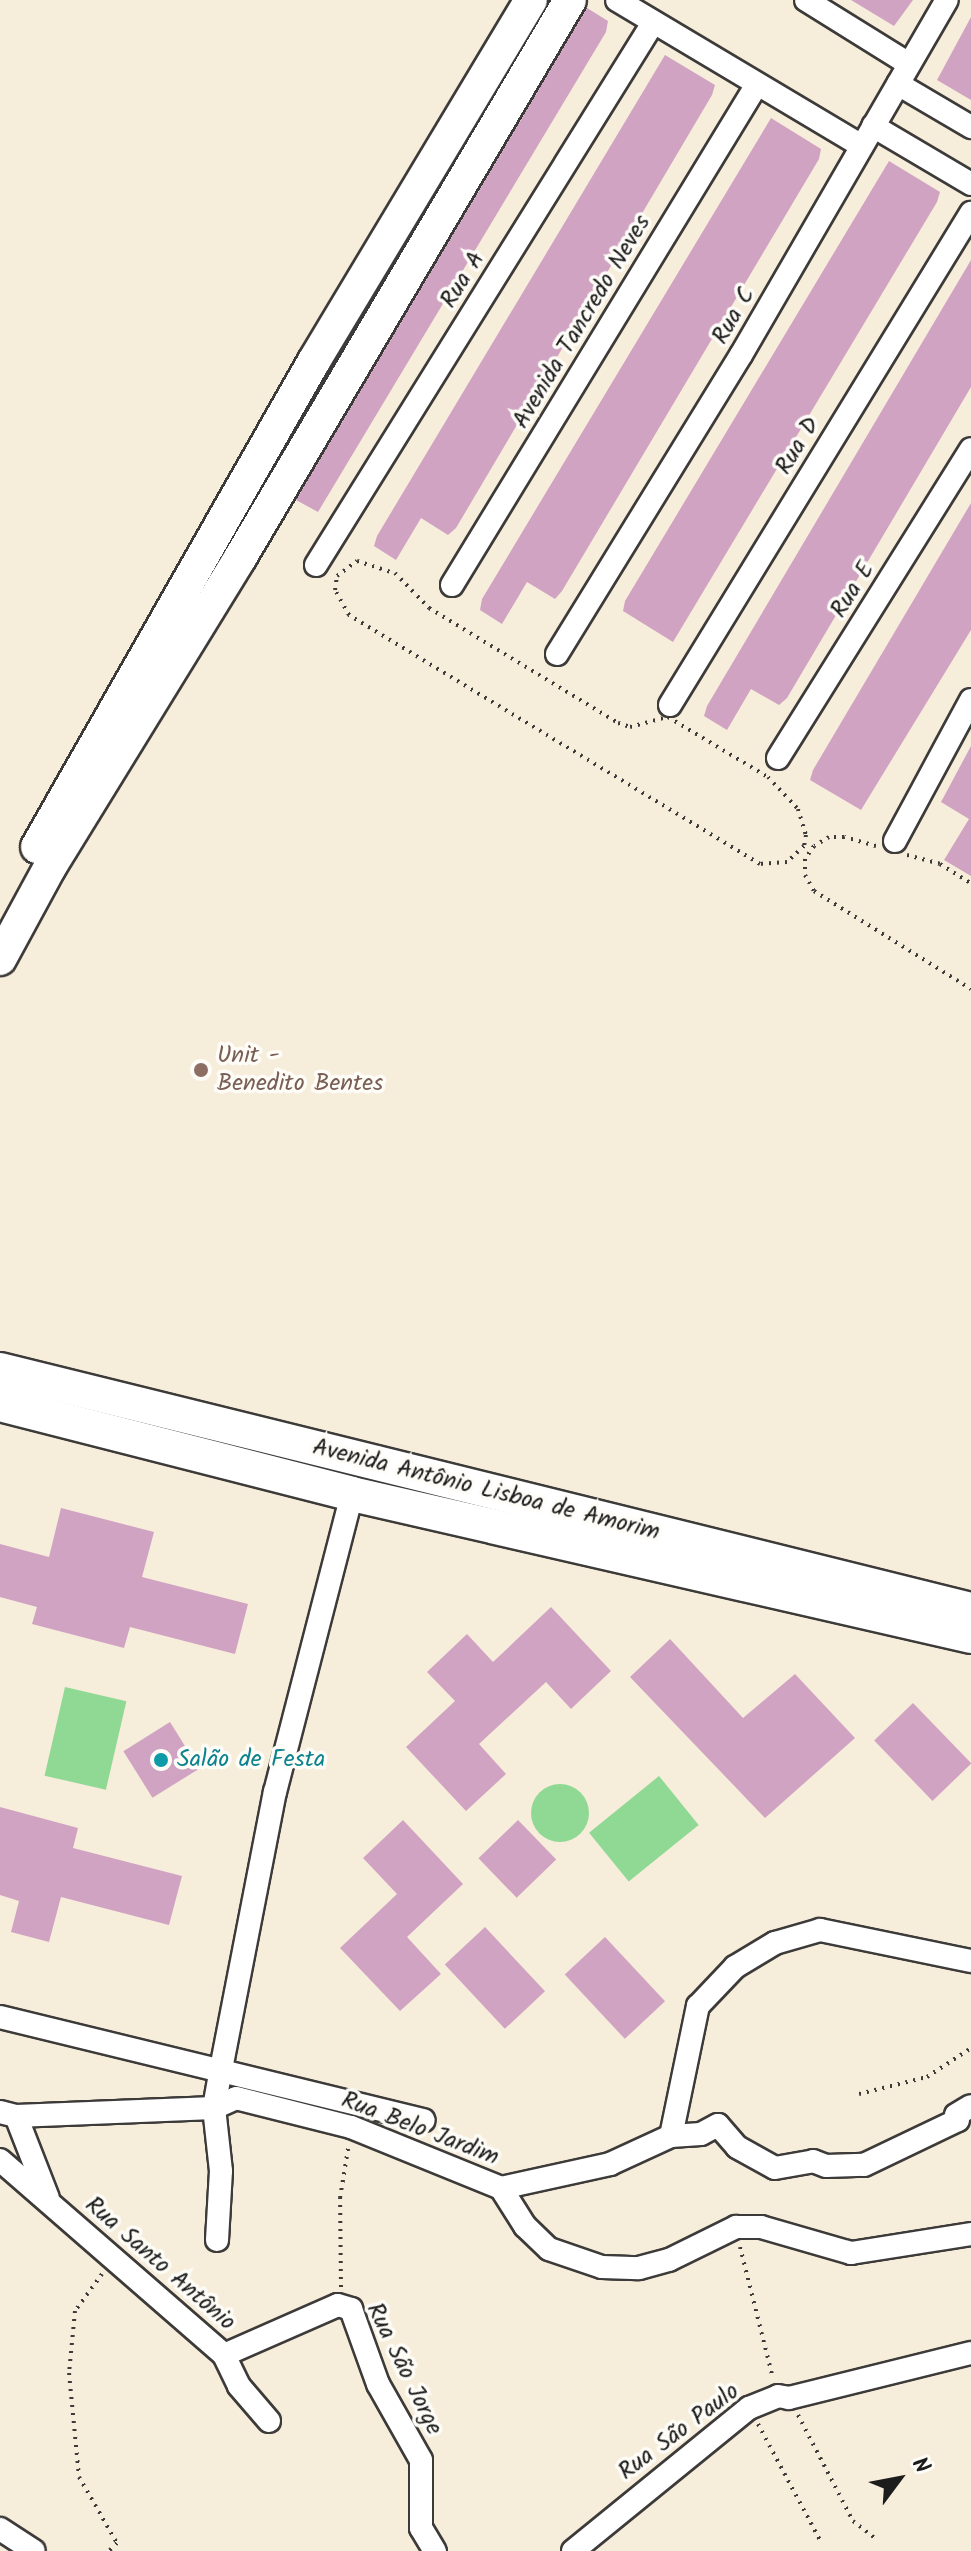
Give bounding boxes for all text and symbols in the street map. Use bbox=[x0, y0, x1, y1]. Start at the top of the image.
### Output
street label: Avenida Tancredo Neves bbox=[507, 210, 657, 434]
street label: Rua A bbox=[435, 246, 491, 314]
street label: Rua C bbox=[706, 282, 762, 350]
street label: Rua D bbox=[770, 412, 826, 480]
street label: Rua E bbox=[825, 557, 881, 623]
place label: Unit - Benedito Bentes bbox=[217, 1042, 383, 1098]
marker: Unit - Benedito Bentes bbox=[192, 1061, 210, 1079]
street label: Avenida Antônio Lisboa de Amorim bbox=[310, 1433, 662, 1547]
place label: Salão de Festa bbox=[177, 1746, 325, 1774]
marker: Salão de Festa bbox=[152, 1751, 170, 1769]
street label: Rua Belo Jardim bbox=[337, 2086, 503, 2172]
street label: Rua Santo Antônio bbox=[79, 2191, 241, 2337]
street label: Rua São Jorge bbox=[360, 2298, 448, 2440]
street label: Rua São Paulo bbox=[613, 2377, 745, 2487]
north arrow bbox=[859, 2439, 939, 2519]
text: N bbox=[901, 2451, 938, 2481]

